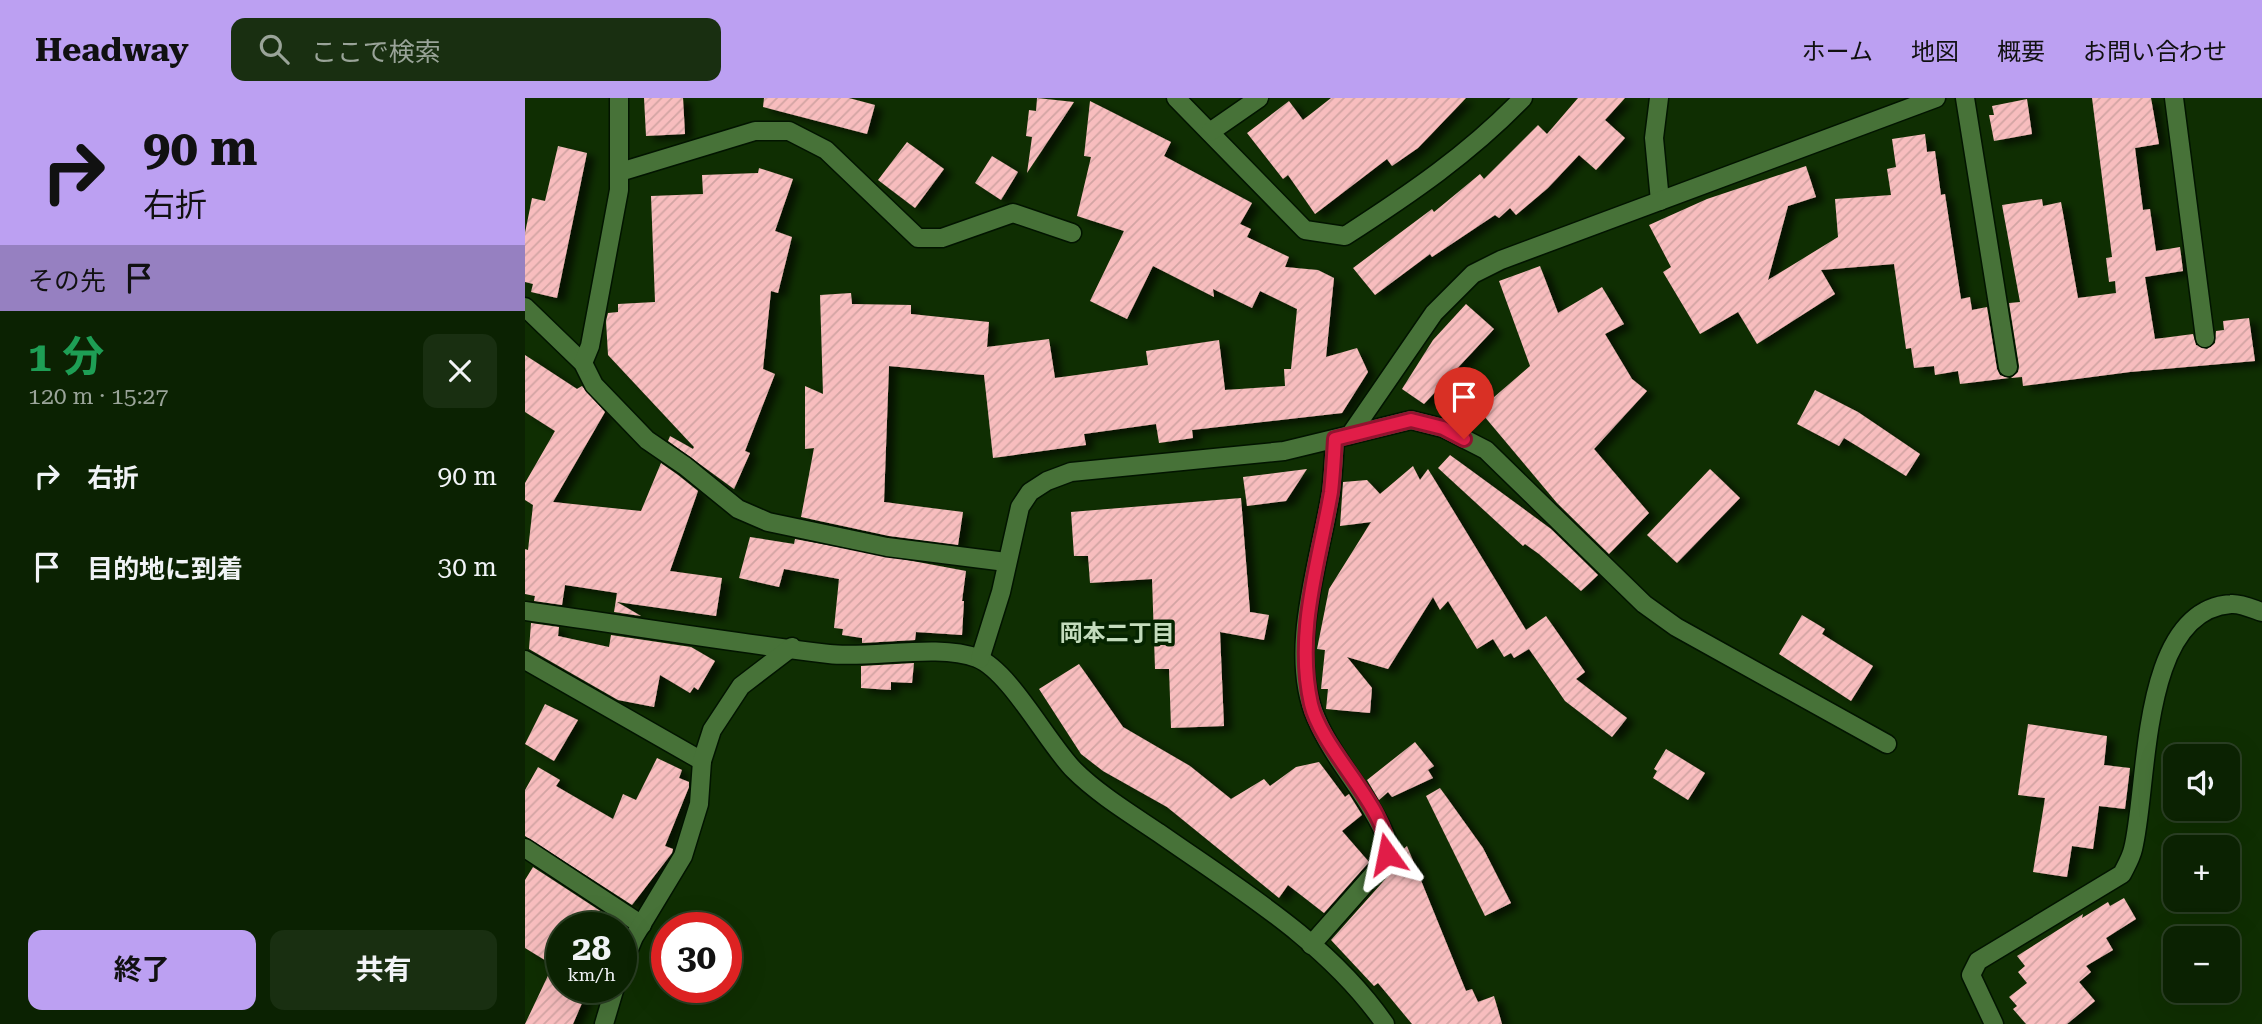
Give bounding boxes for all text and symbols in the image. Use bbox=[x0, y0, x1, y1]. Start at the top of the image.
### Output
search box bbox=[231, 18, 721, 81]
text: Headway bbox=[35, 30, 189, 69]
icon: search bbox=[255, 30, 293, 68]
text: ここで検索 bbox=[311, 37, 441, 67]
text: ホーム bbox=[1802, 38, 1873, 66]
text: 地図 bbox=[1911, 38, 1959, 66]
text: 概要 bbox=[1997, 38, 2045, 66]
text: お問い合わせ bbox=[2083, 38, 2227, 66]
text: 90 m bbox=[143, 120, 258, 177]
icon: right bbox=[28, 126, 119, 217]
text: 右折 bbox=[143, 186, 207, 224]
icon: arrive bbox=[120, 259, 158, 297]
text: その先 bbox=[28, 266, 106, 296]
text: 1 分 bbox=[28, 332, 104, 381]
button: close bbox=[423, 334, 497, 408]
pin bbox=[1434, 367, 1494, 439]
icon: arrive bbox=[1445, 378, 1483, 416]
text: 120 m · 15:27 bbox=[28, 383, 168, 410]
icon: right bbox=[28, 457, 66, 495]
text: 90 m bbox=[438, 461, 497, 491]
text: 右折 bbox=[87, 463, 139, 493]
icon: arrive bbox=[28, 548, 66, 586]
text: 30 m bbox=[438, 552, 497, 582]
text: 目的地に到着 bbox=[87, 554, 243, 584]
district label: 岡本二丁目 bbox=[1060, 620, 1175, 647]
map controls bbox=[2163, 744, 2240, 1003]
button: sound bbox=[2163, 744, 2240, 821]
position arrow bbox=[1350, 817, 1424, 891]
button: + bbox=[2163, 835, 2240, 912]
speed limit sign: 30 bbox=[651, 912, 742, 1003]
button: − bbox=[2163, 926, 2240, 1003]
text: 28 bbox=[572, 928, 611, 969]
button: 終了 bbox=[28, 930, 256, 1010]
button: 共有 bbox=[270, 930, 497, 1010]
text: km/h bbox=[567, 964, 616, 985]

